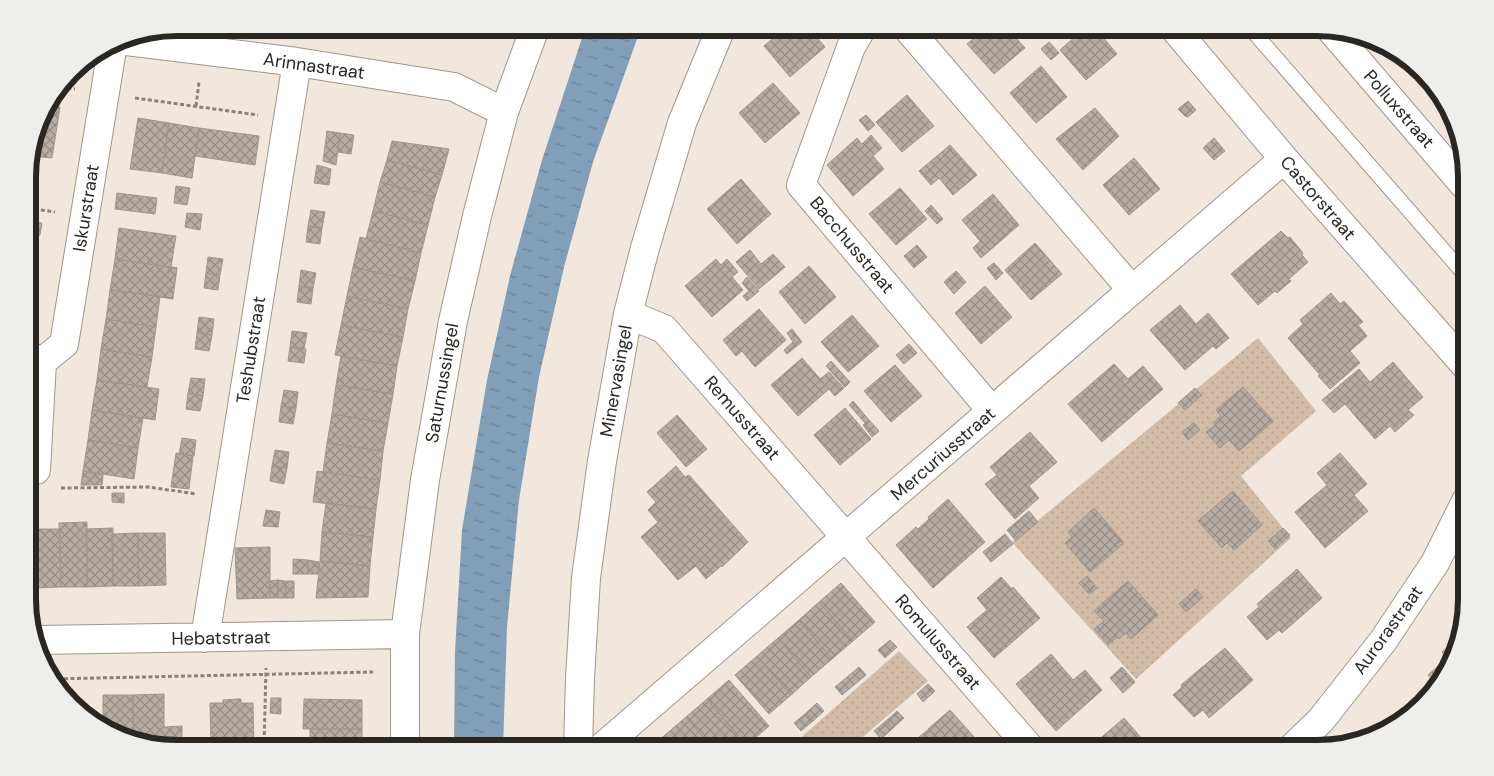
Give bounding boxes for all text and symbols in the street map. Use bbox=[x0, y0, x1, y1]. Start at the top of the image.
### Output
street label: Arinnastraat bbox=[262, 47, 366, 85]
street label: Polluxstraat bbox=[1358, 65, 1440, 153]
street label: Castorstraat bbox=[1275, 151, 1361, 245]
street label: Iskurstraat bbox=[67, 163, 105, 253]
street label: Bacchusstraat bbox=[804, 191, 900, 299]
street label: Teshubstraat bbox=[231, 295, 271, 405]
street label: Saturnussingel bbox=[420, 321, 464, 445]
street label: Minervasingel bbox=[594, 323, 638, 439]
street label: Remusstraat bbox=[699, 371, 785, 465]
street label: Mercuriusstraat bbox=[886, 402, 1000, 506]
street label: Aurorastraat bbox=[1348, 581, 1428, 679]
street label: Romulusstraat bbox=[890, 589, 986, 695]
street label: Hebatstraat bbox=[171, 625, 271, 651]

